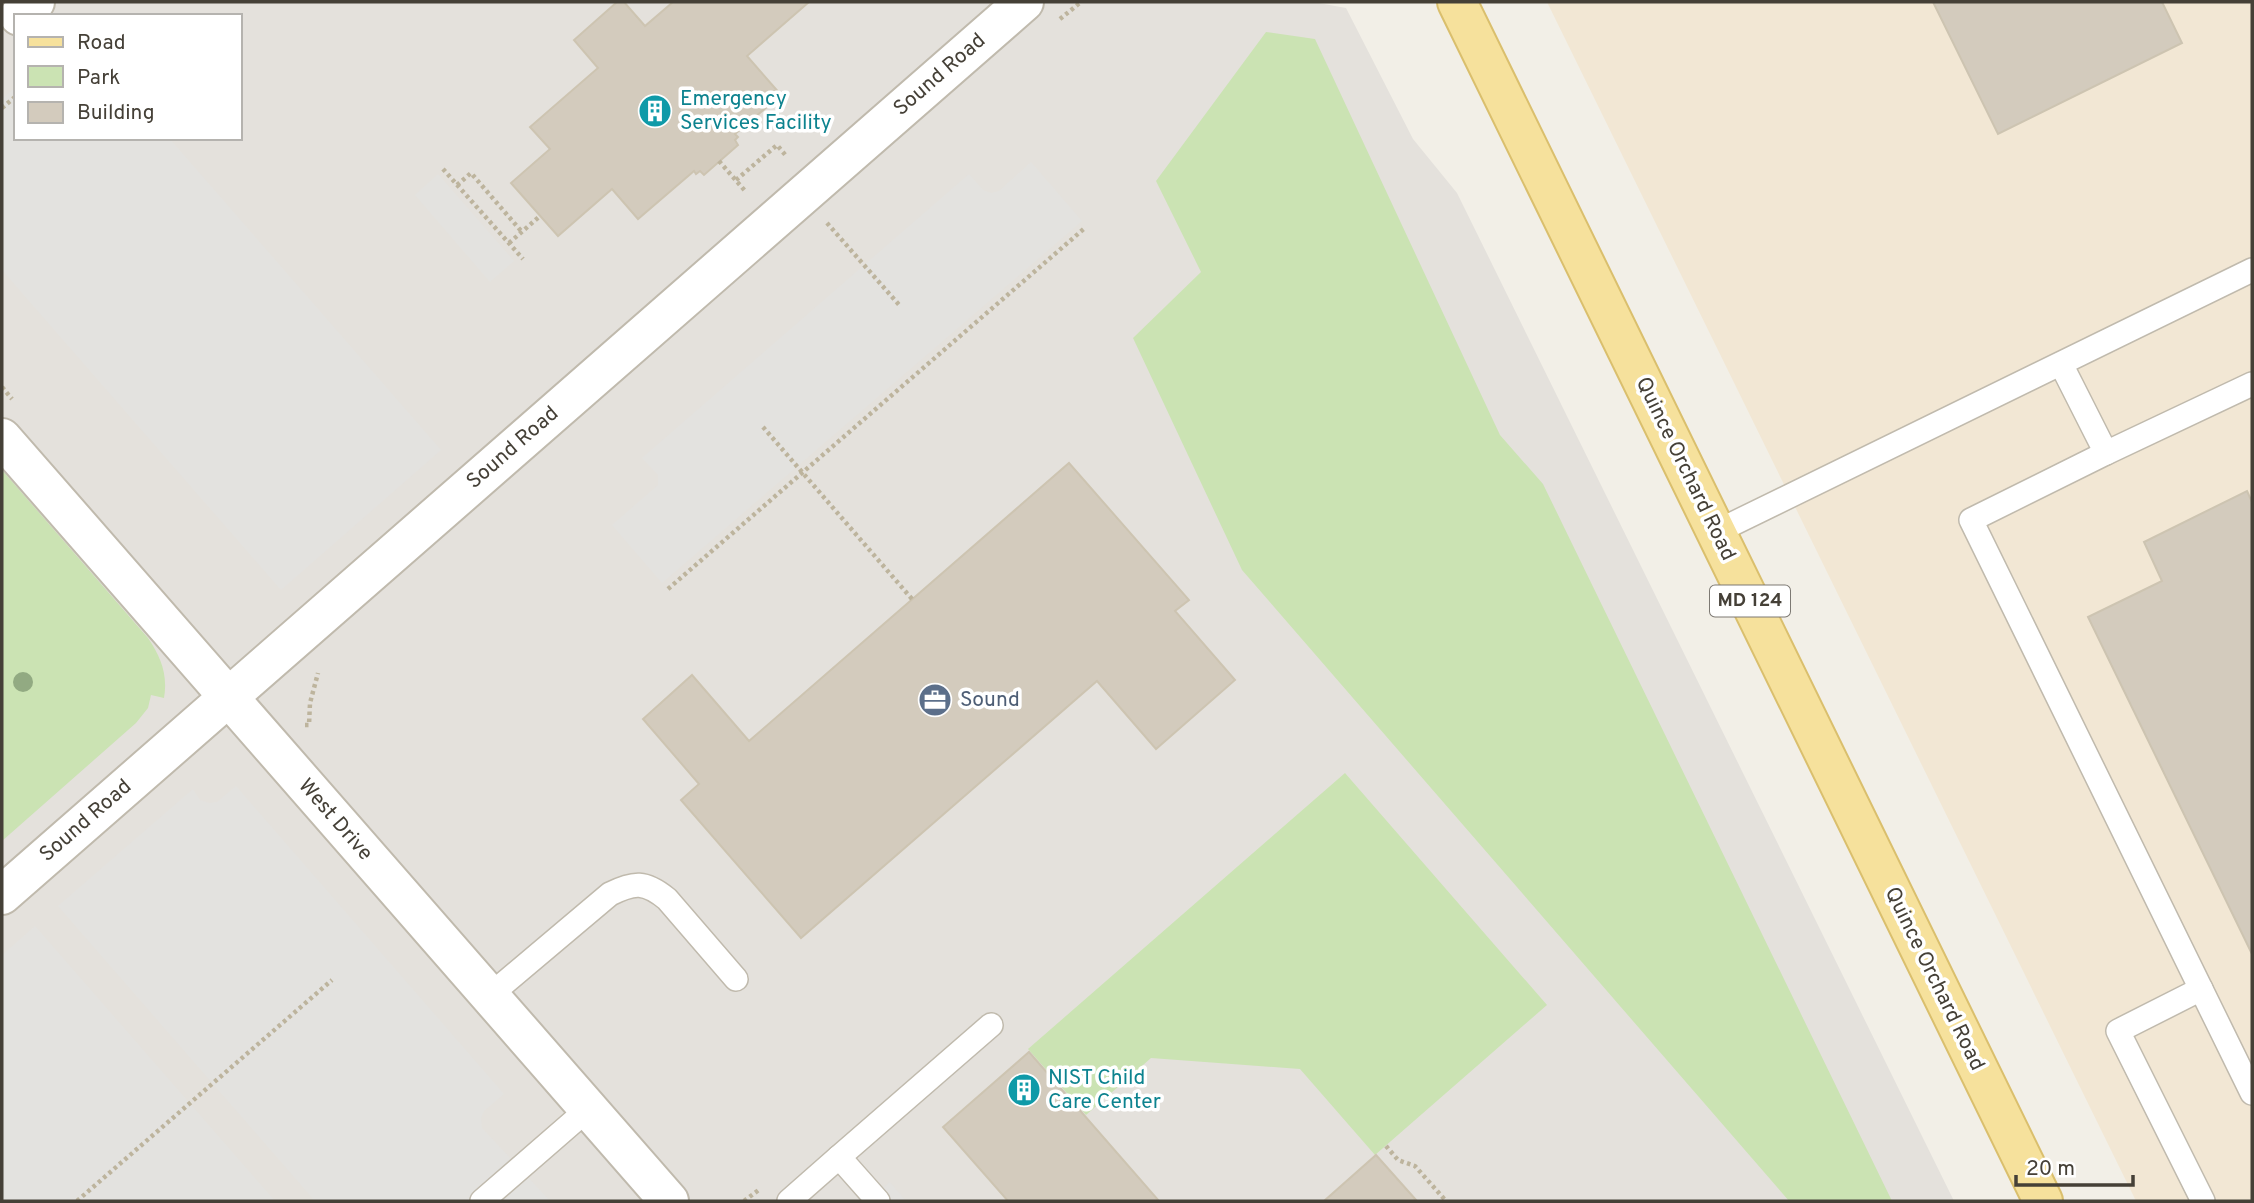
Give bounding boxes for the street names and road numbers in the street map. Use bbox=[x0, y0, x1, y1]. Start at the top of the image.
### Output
street label: Sound Road bbox=[888, 28, 992, 122]
street label: Quince Orchard Road bbox=[1629, 373, 1741, 565]
street label: Sound Road bbox=[461, 401, 565, 495]
road number: MD 124 bbox=[1710, 586, 1790, 616]
street label: West Drive bbox=[292, 773, 378, 867]
street label: Sound Road bbox=[34, 774, 138, 868]
street label: Quince Orchard Road bbox=[1878, 883, 1990, 1075]

